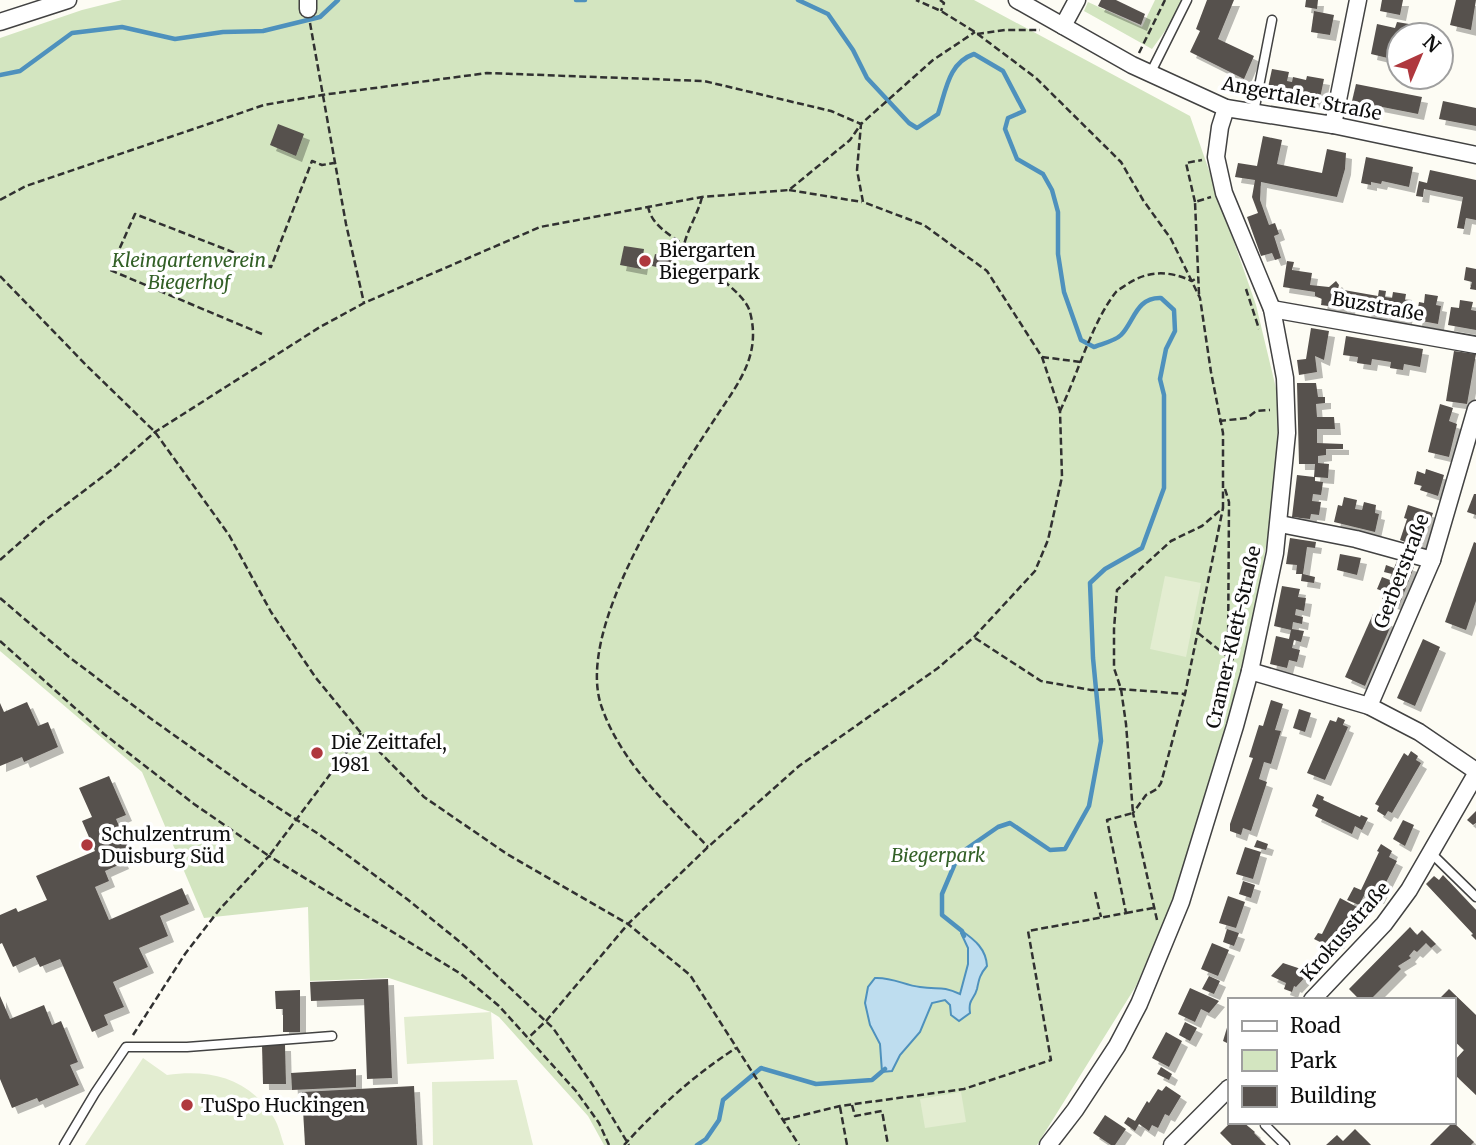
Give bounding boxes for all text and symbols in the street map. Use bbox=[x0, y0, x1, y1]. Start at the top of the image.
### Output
north arrow bbox=[1385, 21, 1455, 91]
text: N bbox=[1418, 30, 1446, 58]
street label: Angertaler Straße bbox=[1219, 71, 1384, 125]
place label: Biergarten Biegerpark bbox=[659, 238, 760, 284]
park label: Kleingartenverein Biegerhof bbox=[111, 248, 266, 294]
marker: Biergarten Biegerpark bbox=[637, 253, 653, 269]
street label: Buzstraße bbox=[1330, 286, 1426, 326]
street label: Gerberstraße bbox=[1368, 510, 1434, 632]
street label: Cramer-Klett-Straße bbox=[1200, 543, 1266, 731]
place label: Die Zeittafel, 1981 bbox=[331, 730, 447, 776]
marker: Die Zeittafel, 1981 bbox=[309, 745, 325, 761]
place label: Schulzentrum Duisburg Süd bbox=[101, 822, 231, 868]
marker: Schulzentrum Duisburg Süd bbox=[79, 837, 95, 853]
park label: Biegerpark bbox=[891, 843, 986, 867]
street label: Krokusstraße bbox=[1295, 876, 1395, 986]
legend bbox=[1228, 998, 1455, 1124]
text: Road bbox=[1290, 1012, 1341, 1039]
text: Park bbox=[1290, 1047, 1337, 1074]
text: Building bbox=[1290, 1082, 1377, 1109]
place label: TuSpo Huckingen bbox=[201, 1093, 365, 1117]
marker: TuSpo Huckingen bbox=[179, 1097, 195, 1113]

